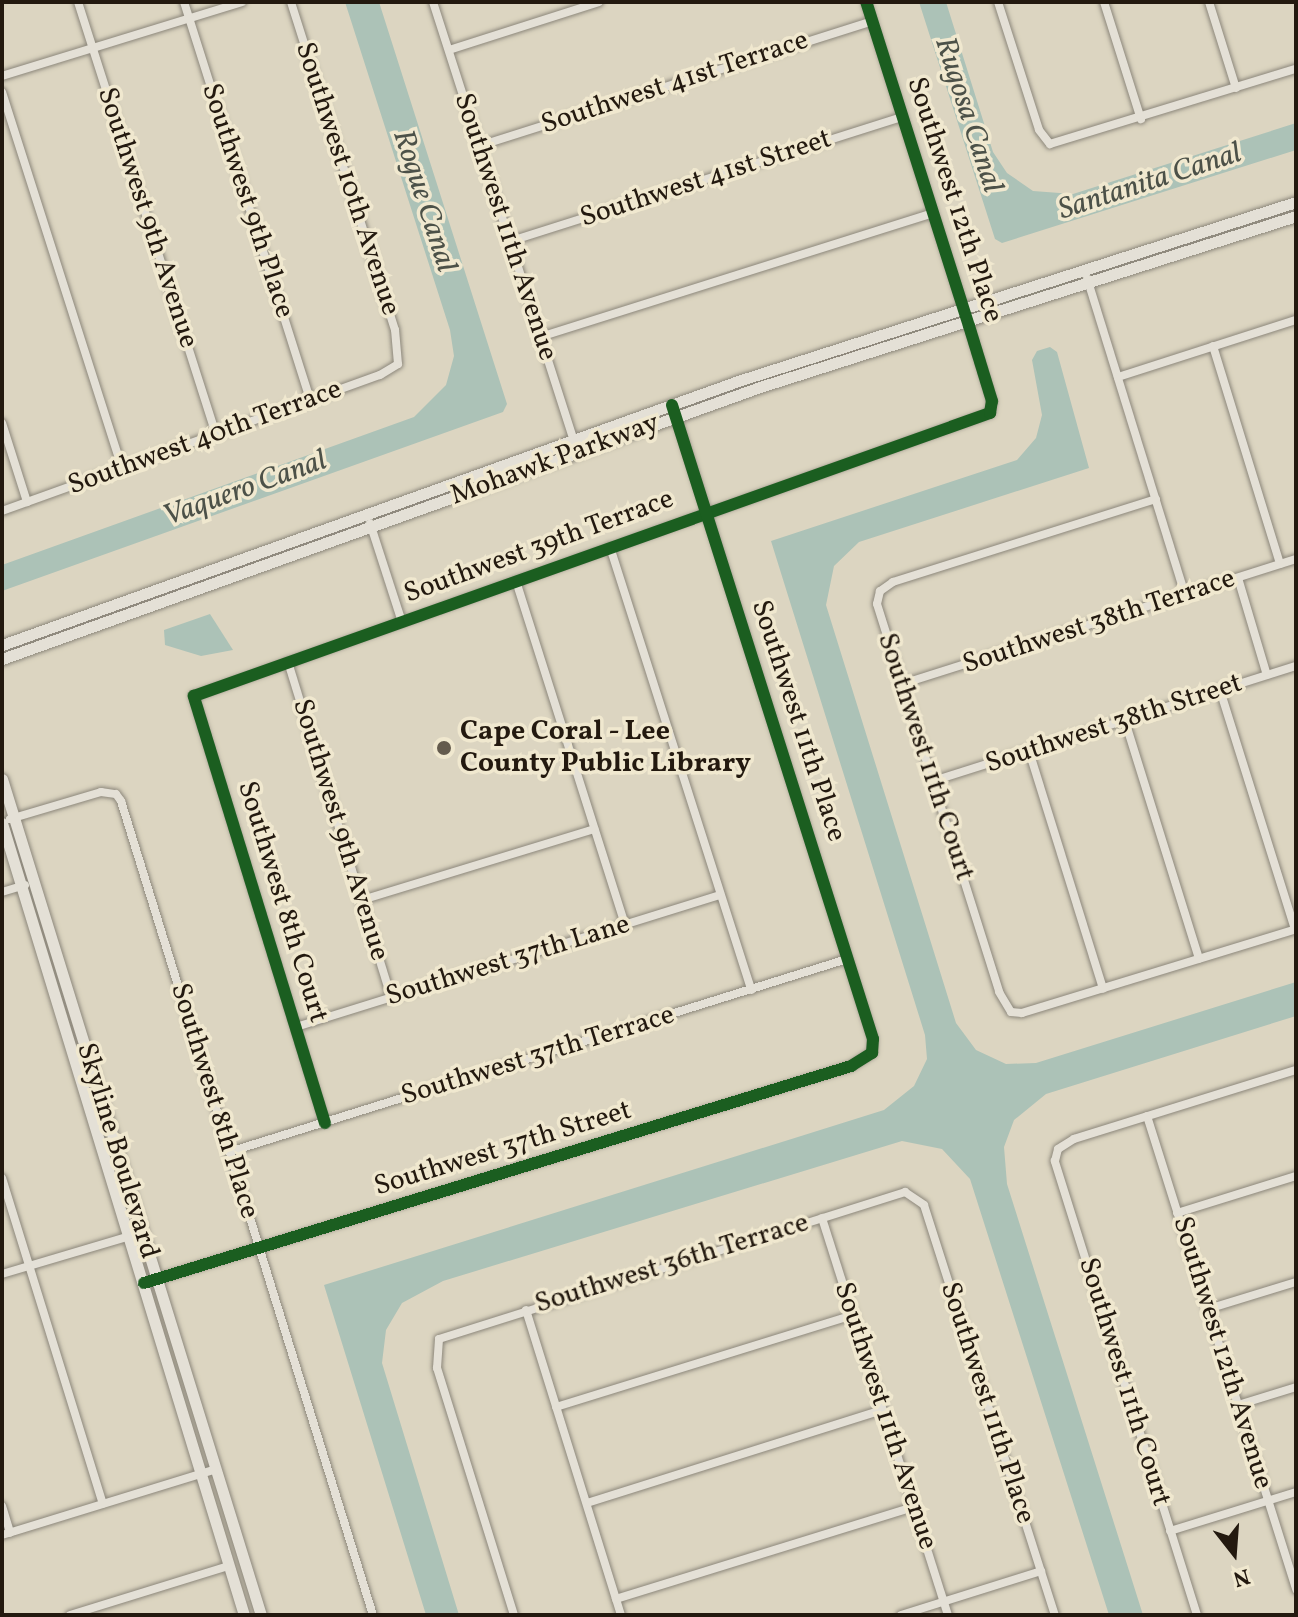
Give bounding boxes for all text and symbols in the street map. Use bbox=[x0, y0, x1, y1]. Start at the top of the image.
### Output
street label: Southwest 41st Terrace bbox=[537, 24, 813, 142]
water label: Rugosa Canal bbox=[926, 33, 1010, 197]
street label: Southwest 10th Avenue bbox=[287, 38, 407, 320]
street label: Southwest 12th Place bbox=[898, 73, 1010, 327]
street label: Southwest 9th Place bbox=[193, 79, 301, 323]
street label: Southwest 9th Avenue bbox=[89, 84, 205, 352]
street label: Southwest 11th Avenue bbox=[446, 89, 564, 365]
street label: Southwest 41st Street bbox=[576, 123, 836, 235]
water label: Rogue Canal bbox=[384, 125, 464, 277]
water label: Santanita Canal bbox=[1054, 136, 1246, 228]
street label: Southwest 40th Terrace bbox=[63, 373, 347, 503]
street label: Mohawk Parkway bbox=[446, 407, 664, 513]
water label: Vaquero Canal bbox=[158, 443, 332, 535]
street label: Southwest 39th Terrace bbox=[399, 482, 679, 612]
street label: Southwest 38th Terrace bbox=[958, 562, 1240, 682]
street label: Southwest 11th Place bbox=[743, 596, 853, 846]
street label: Southwest 11th Court bbox=[869, 629, 981, 885]
street label: Southwest 38th Street bbox=[982, 667, 1246, 781]
street label: Southwest 9th Avenue bbox=[284, 695, 396, 965]
place label: Cape Coral - Lee County Public Library bbox=[460, 715, 751, 781]
marker: Cape Coral - Lee County Public Library bbox=[435, 739, 453, 757]
street label: Southwest 8th Court bbox=[229, 777, 335, 1027]
street label: Southwest 37th Lane bbox=[382, 908, 634, 1014]
street label: Southwest 8th Place bbox=[162, 979, 266, 1223]
street label: Southwest 37th Terrace bbox=[397, 998, 679, 1114]
street label: Skyline Boulevard bbox=[68, 1039, 166, 1263]
street label: Southwest 37th Street bbox=[370, 1094, 636, 1204]
street label: Southwest 36th Terrace bbox=[531, 1206, 813, 1322]
street label: Southwest 12th Avenue bbox=[1165, 1213, 1279, 1493]
street label: Southwest 11th Court bbox=[1070, 1254, 1178, 1510]
street label: Southwest 11th Avenue bbox=[826, 1278, 944, 1554]
street label: Southwest 11th Place bbox=[932, 1278, 1042, 1528]
north arrow bbox=[1194, 1513, 1274, 1593]
text: N bbox=[1229, 1559, 1253, 1594]

